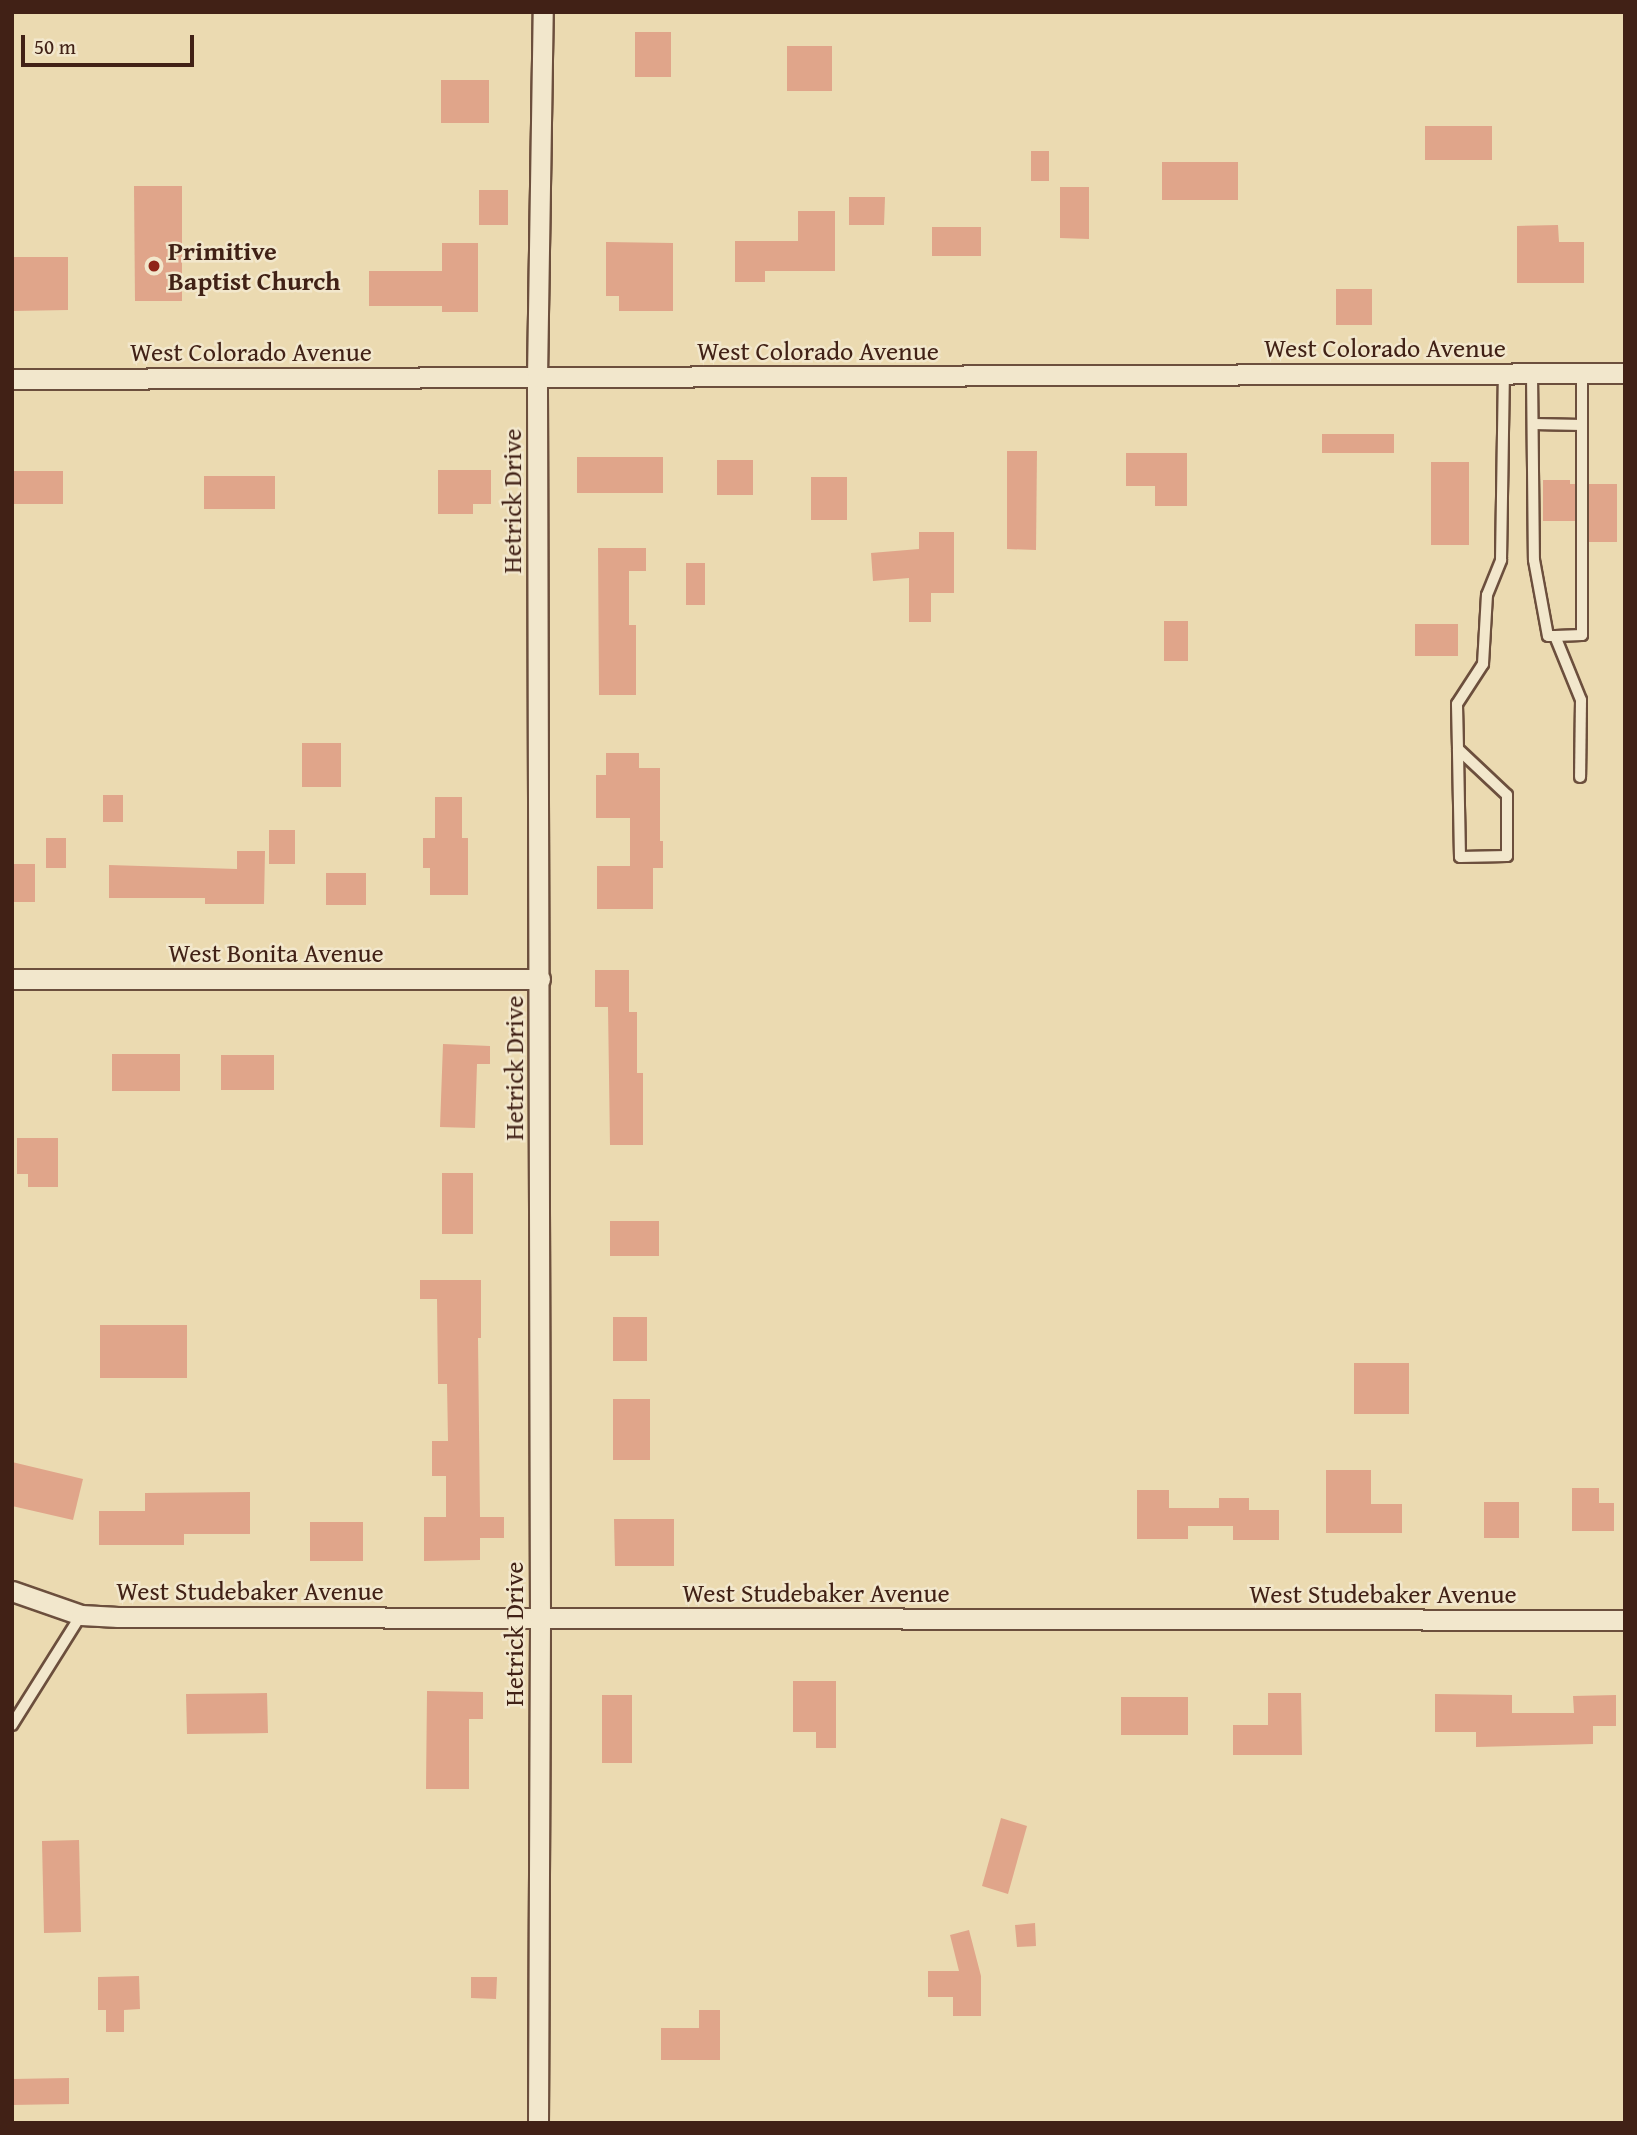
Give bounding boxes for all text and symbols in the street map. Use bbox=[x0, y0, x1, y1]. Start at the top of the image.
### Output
scale bar bbox=[24, 21, 198, 65]
text: 50 m bbox=[34, 31, 76, 62]
place label: Primitive Baptist Church bbox=[168, 235, 340, 296]
marker: Primitive Baptist Church bbox=[146, 258, 162, 274]
street label: West Colorado Avenue bbox=[1264, 332, 1506, 364]
street label: West Colorado Avenue bbox=[697, 335, 939, 367]
street label: West Colorado Avenue bbox=[130, 336, 372, 368]
street label: Hetrick Drive bbox=[496, 428, 528, 574]
street label: West Bonita Avenue bbox=[168, 937, 384, 969]
street label: Hetrick Drive bbox=[498, 995, 530, 1141]
street label: Hetrick Drive bbox=[498, 1561, 530, 1707]
street label: West Studebaker Avenue bbox=[116, 1575, 384, 1607]
street label: West Studebaker Avenue bbox=[682, 1577, 950, 1609]
street label: West Studebaker Avenue bbox=[1249, 1578, 1517, 1610]

